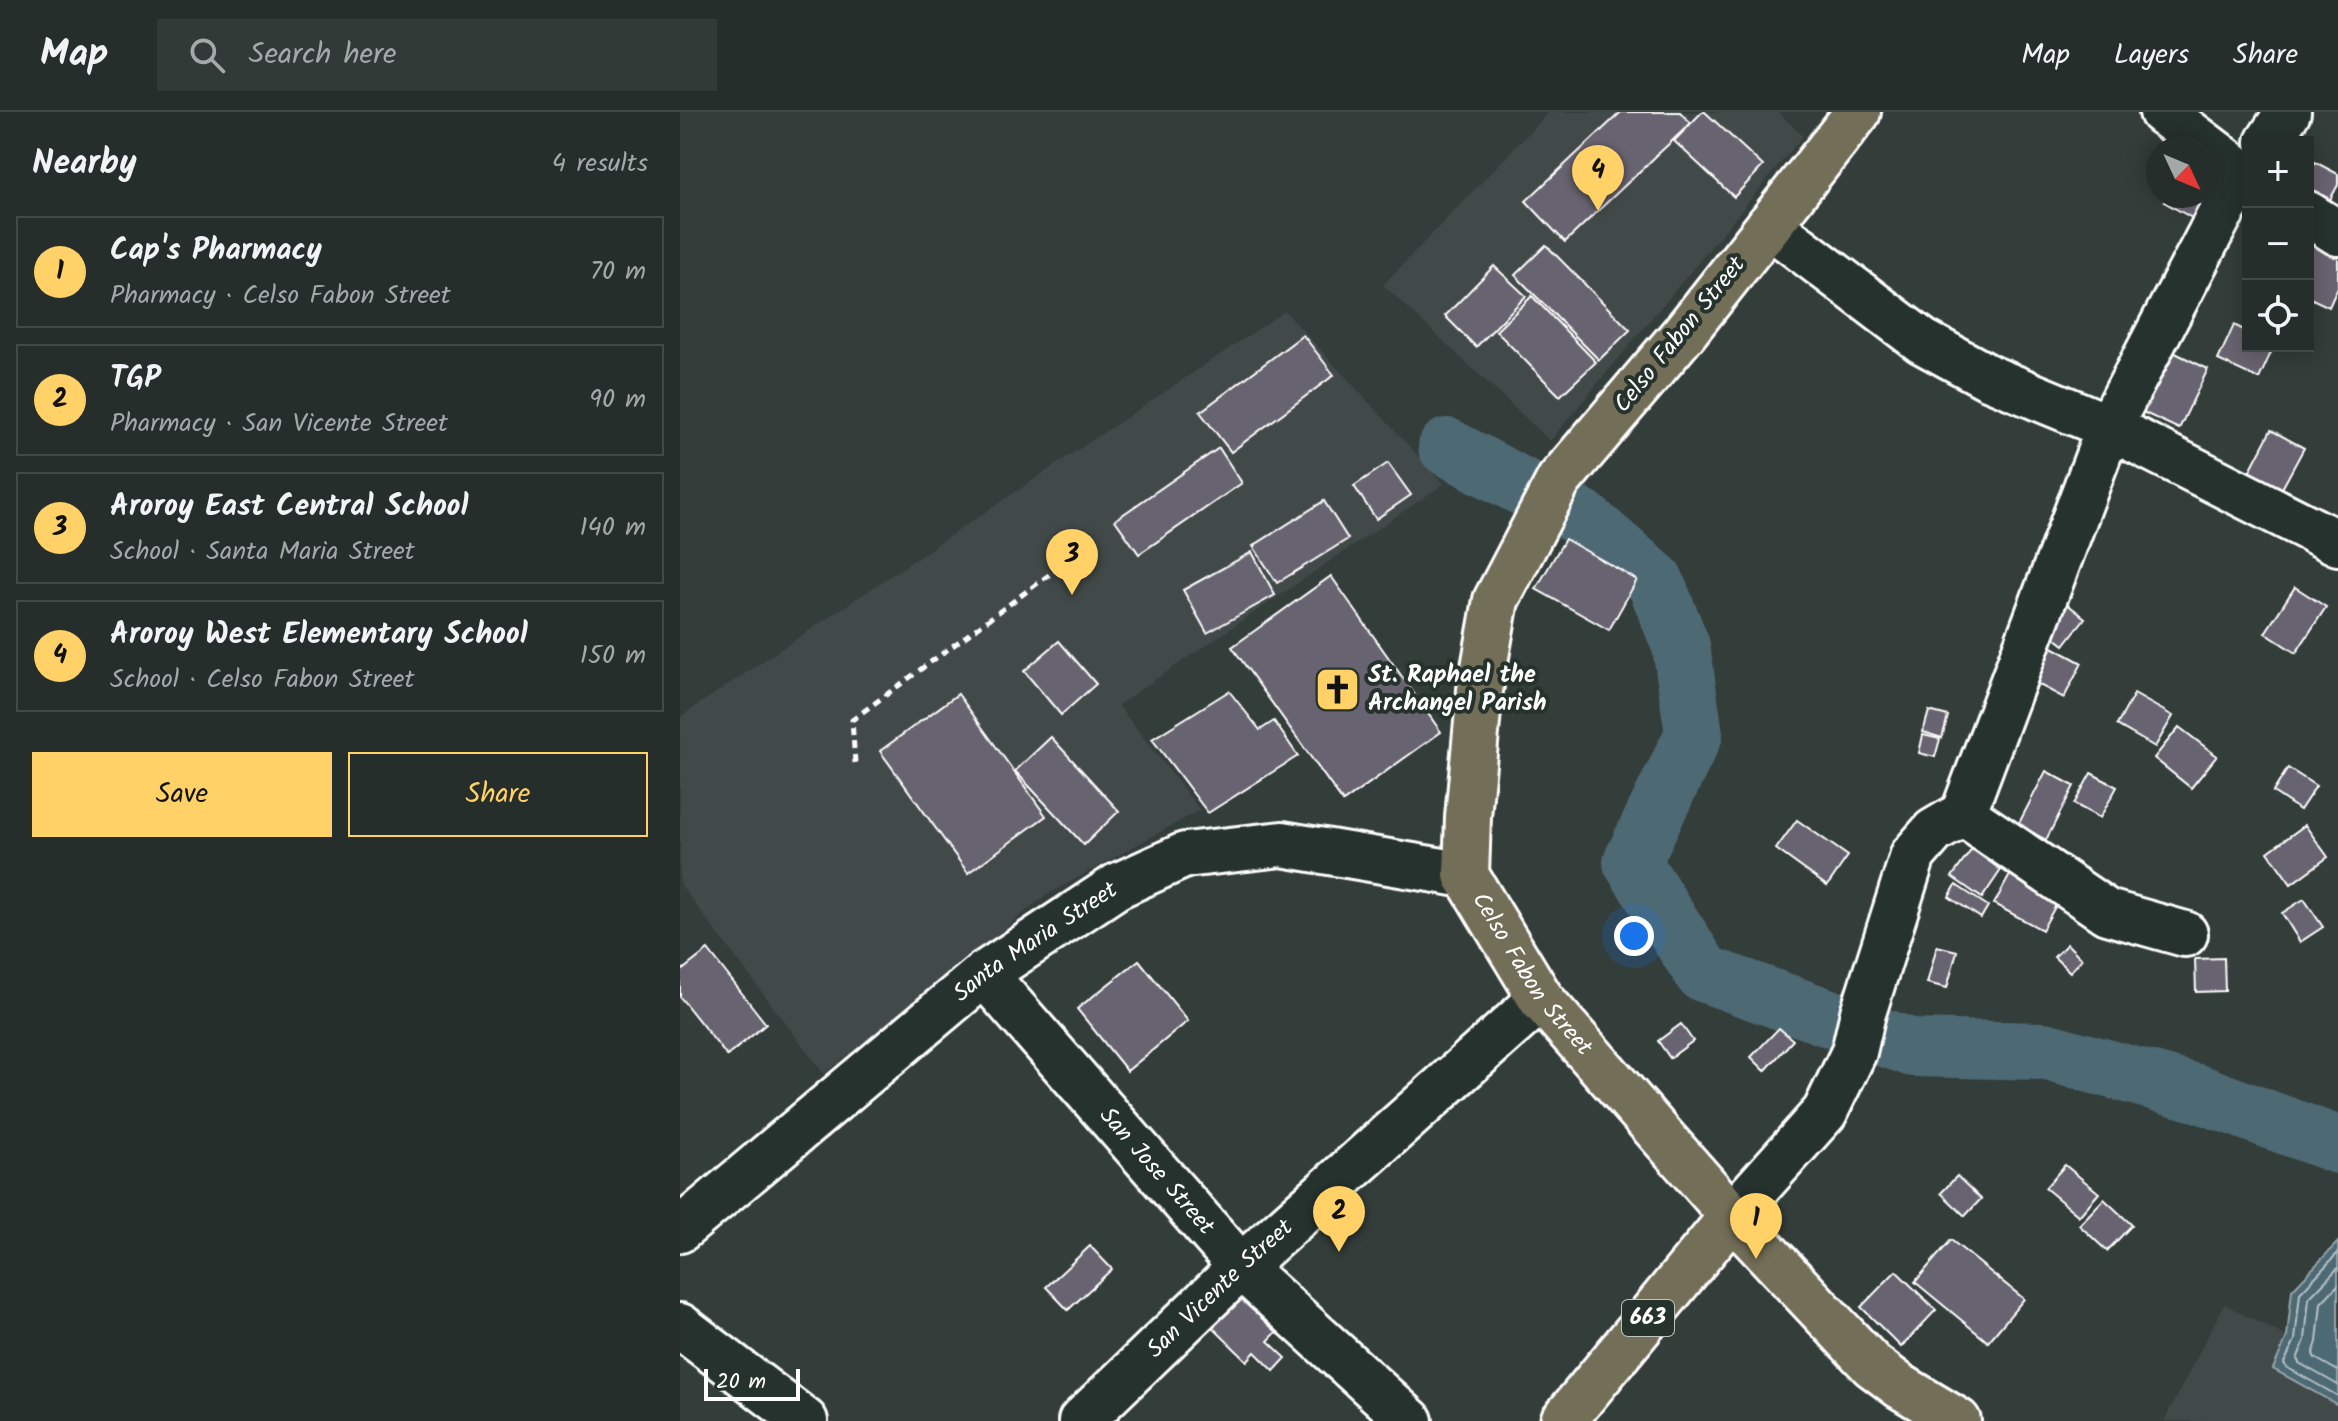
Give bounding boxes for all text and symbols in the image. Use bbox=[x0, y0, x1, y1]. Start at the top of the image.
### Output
search box bbox=[157, 19, 717, 91]
text: Map bbox=[40, 25, 109, 85]
text: Search here bbox=[249, 31, 396, 79]
icon: search bbox=[185, 33, 229, 77]
text: Map bbox=[2021, 33, 2070, 78]
text: Layers bbox=[2114, 33, 2189, 78]
text: Share bbox=[2233, 33, 2298, 78]
north arrow bbox=[2146, 136, 2218, 208]
map controls bbox=[2242, 136, 2314, 352]
button: + bbox=[2242, 136, 2314, 208]
text: Nearby bbox=[32, 137, 137, 191]
text: 4 results bbox=[552, 143, 648, 185]
pin: 4 bbox=[1572, 145, 1624, 211]
button: − bbox=[2242, 208, 2314, 280]
text: Cap's Pharmacy bbox=[110, 227, 322, 275]
street label: Celso Fabon Street bbox=[1604, 247, 1756, 422]
text: 1 bbox=[56, 251, 64, 293]
text: 70 m bbox=[590, 251, 646, 293]
text: Pharmacy · Celso Fabon Street bbox=[110, 275, 451, 317]
button: locate bbox=[2242, 280, 2314, 352]
text: TGP bbox=[110, 355, 161, 403]
text: 2 bbox=[52, 379, 68, 421]
text: 90 m bbox=[589, 379, 646, 421]
text: Pharmacy · San Vicente Street bbox=[110, 403, 448, 445]
text: Aroroy East Central School bbox=[110, 483, 469, 531]
text: 3 bbox=[53, 507, 67, 549]
text: 140 m bbox=[579, 507, 646, 549]
pin: 3 bbox=[1046, 529, 1098, 595]
text: School · Santa Maria Street bbox=[110, 531, 415, 573]
text: Aroroy West Elementary School bbox=[110, 611, 528, 659]
text: 4 bbox=[53, 635, 67, 677]
text: 150 m bbox=[580, 635, 646, 677]
place label: St. Raphael the Archangel Parish bbox=[1368, 656, 1547, 723]
text: School · Celso Fabon Street bbox=[110, 659, 415, 701]
church icon: St. Raphael the Archangel Parish bbox=[1313, 665, 1361, 713]
button: Save bbox=[32, 752, 332, 837]
button: Share bbox=[348, 752, 648, 837]
street label: Santa Maria Street bbox=[944, 871, 1126, 1012]
street label: Celso Fabon Street bbox=[1461, 885, 1603, 1065]
your location bbox=[1614, 916, 1654, 956]
street label: San Jose Street bbox=[1089, 1098, 1225, 1245]
pin: 2 bbox=[1313, 1186, 1365, 1252]
pin: 1 bbox=[1730, 1193, 1782, 1259]
street label: San Vicente Street bbox=[1137, 1209, 1303, 1368]
road number: 663 bbox=[1622, 1300, 1674, 1336]
scale bar bbox=[704, 1365, 800, 1401]
text: 20 m bbox=[716, 1365, 766, 1400]

